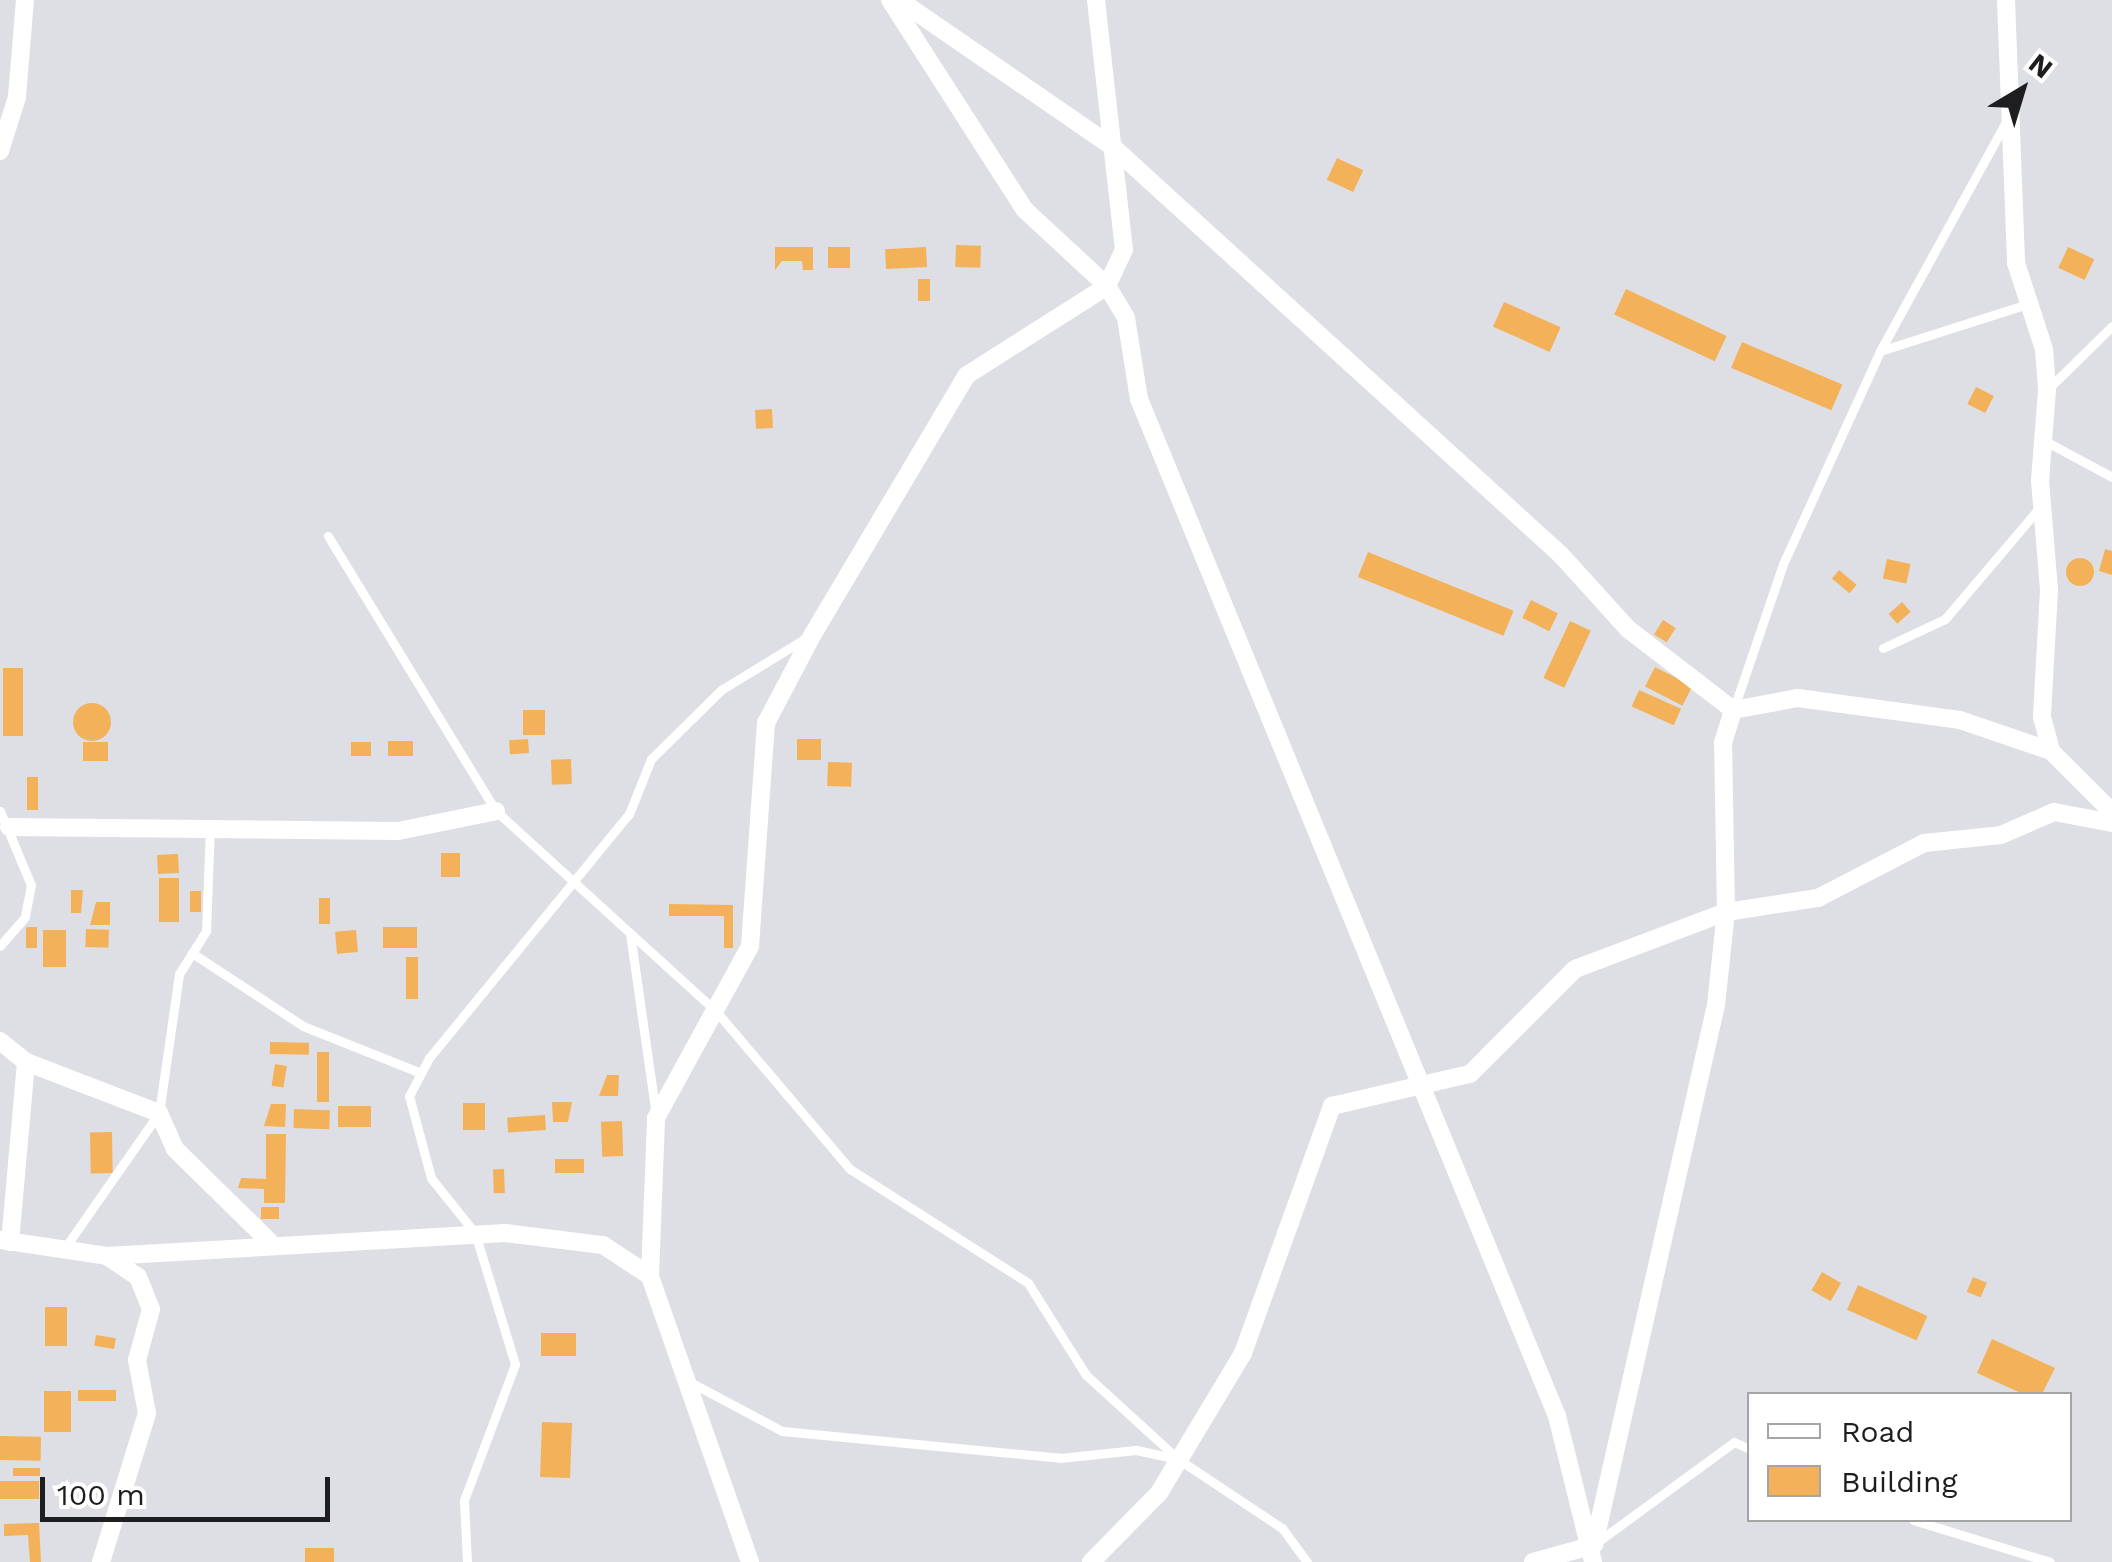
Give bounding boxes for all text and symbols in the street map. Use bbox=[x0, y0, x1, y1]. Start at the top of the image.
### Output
north arrow bbox=[1972, 40, 2072, 140]
text: N bbox=[2022, 47, 2059, 85]
legend bbox=[1747, 1392, 2072, 1522]
text: Road bbox=[1841, 1414, 1914, 1449]
scale bar bbox=[45, 1457, 335, 1519]
text: Building bbox=[1841, 1464, 1958, 1499]
text: 100 m bbox=[57, 1477, 145, 1512]

